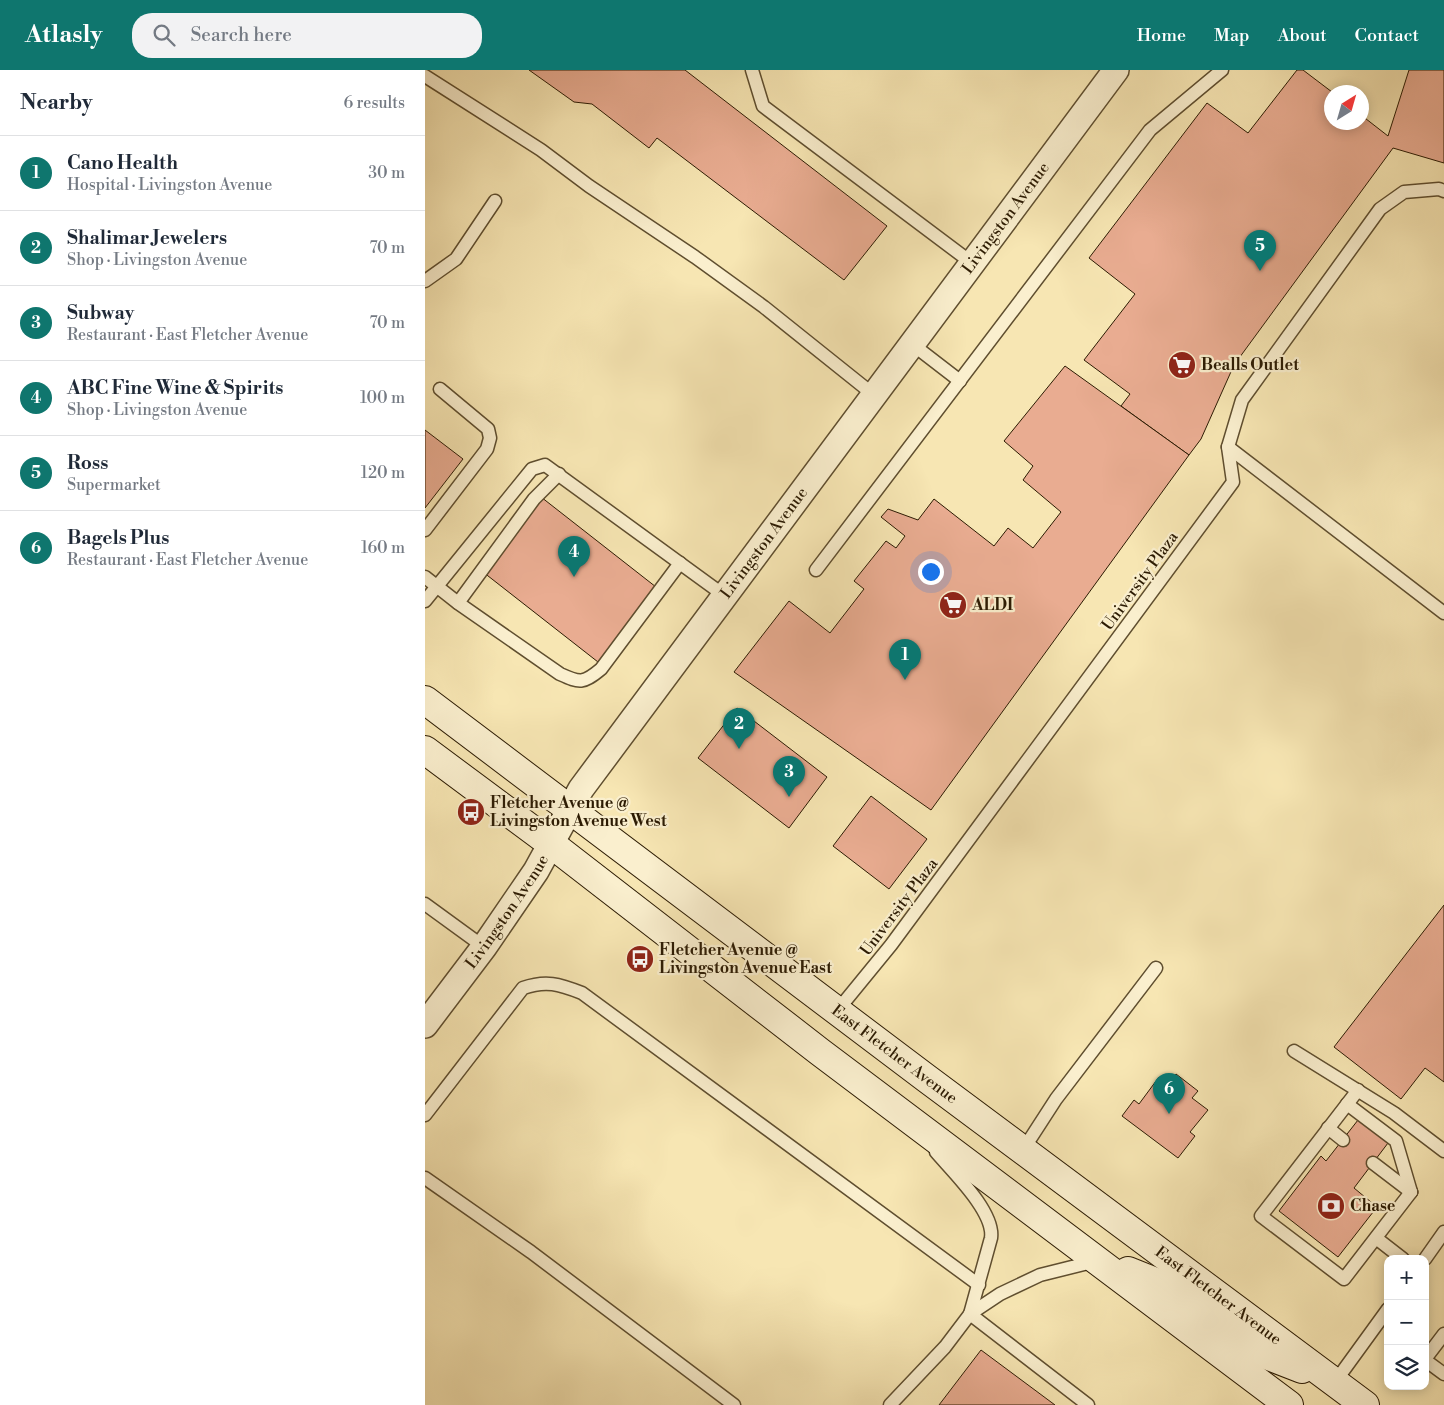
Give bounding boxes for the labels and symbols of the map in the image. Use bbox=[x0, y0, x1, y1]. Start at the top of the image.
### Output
north arrow bbox=[1324, 85, 1369, 130]
street label: Livingston Avenue bbox=[958, 158, 1054, 278]
pin: 5 bbox=[1244, 230, 1276, 271]
supermarket icon: Bealls Outlet bbox=[1167, 350, 1197, 380]
place label: Bealls Outlet bbox=[1201, 355, 1299, 375]
street label: Livingston Avenue bbox=[716, 483, 812, 603]
street label: University Plaza bbox=[1097, 527, 1183, 634]
pin: 4 bbox=[558, 536, 590, 577]
your location bbox=[918, 559, 944, 585]
supermarket icon: ALDI bbox=[938, 590, 968, 620]
place label: ALDI bbox=[971, 595, 1013, 615]
pin: 1 bbox=[889, 639, 921, 680]
pin: 2 bbox=[723, 708, 755, 749]
pin: 3 bbox=[773, 756, 805, 797]
place label: Fletcher Avenue @ Livingston Avenue West bbox=[490, 793, 667, 831]
bus stop icon: Fletcher Avenue @ Livingston Avenue West bbox=[456, 797, 486, 827]
street label: Livingston Avenue bbox=[461, 851, 553, 973]
street label: University Plaza bbox=[856, 853, 943, 960]
place label: Fletcher Avenue @ Livingston Avenue East bbox=[659, 940, 832, 978]
bus stop icon: Fletcher Avenue @ Livingston Avenue East bbox=[625, 944, 655, 974]
street label: East Fletcher Avenue bbox=[827, 1000, 961, 1108]
pin: 6 bbox=[1153, 1073, 1185, 1114]
bank icon: Chase bbox=[1316, 1191, 1346, 1221]
place label: Chase bbox=[1350, 1196, 1396, 1216]
street label: East Fletcher Avenue bbox=[1151, 1242, 1285, 1349]

